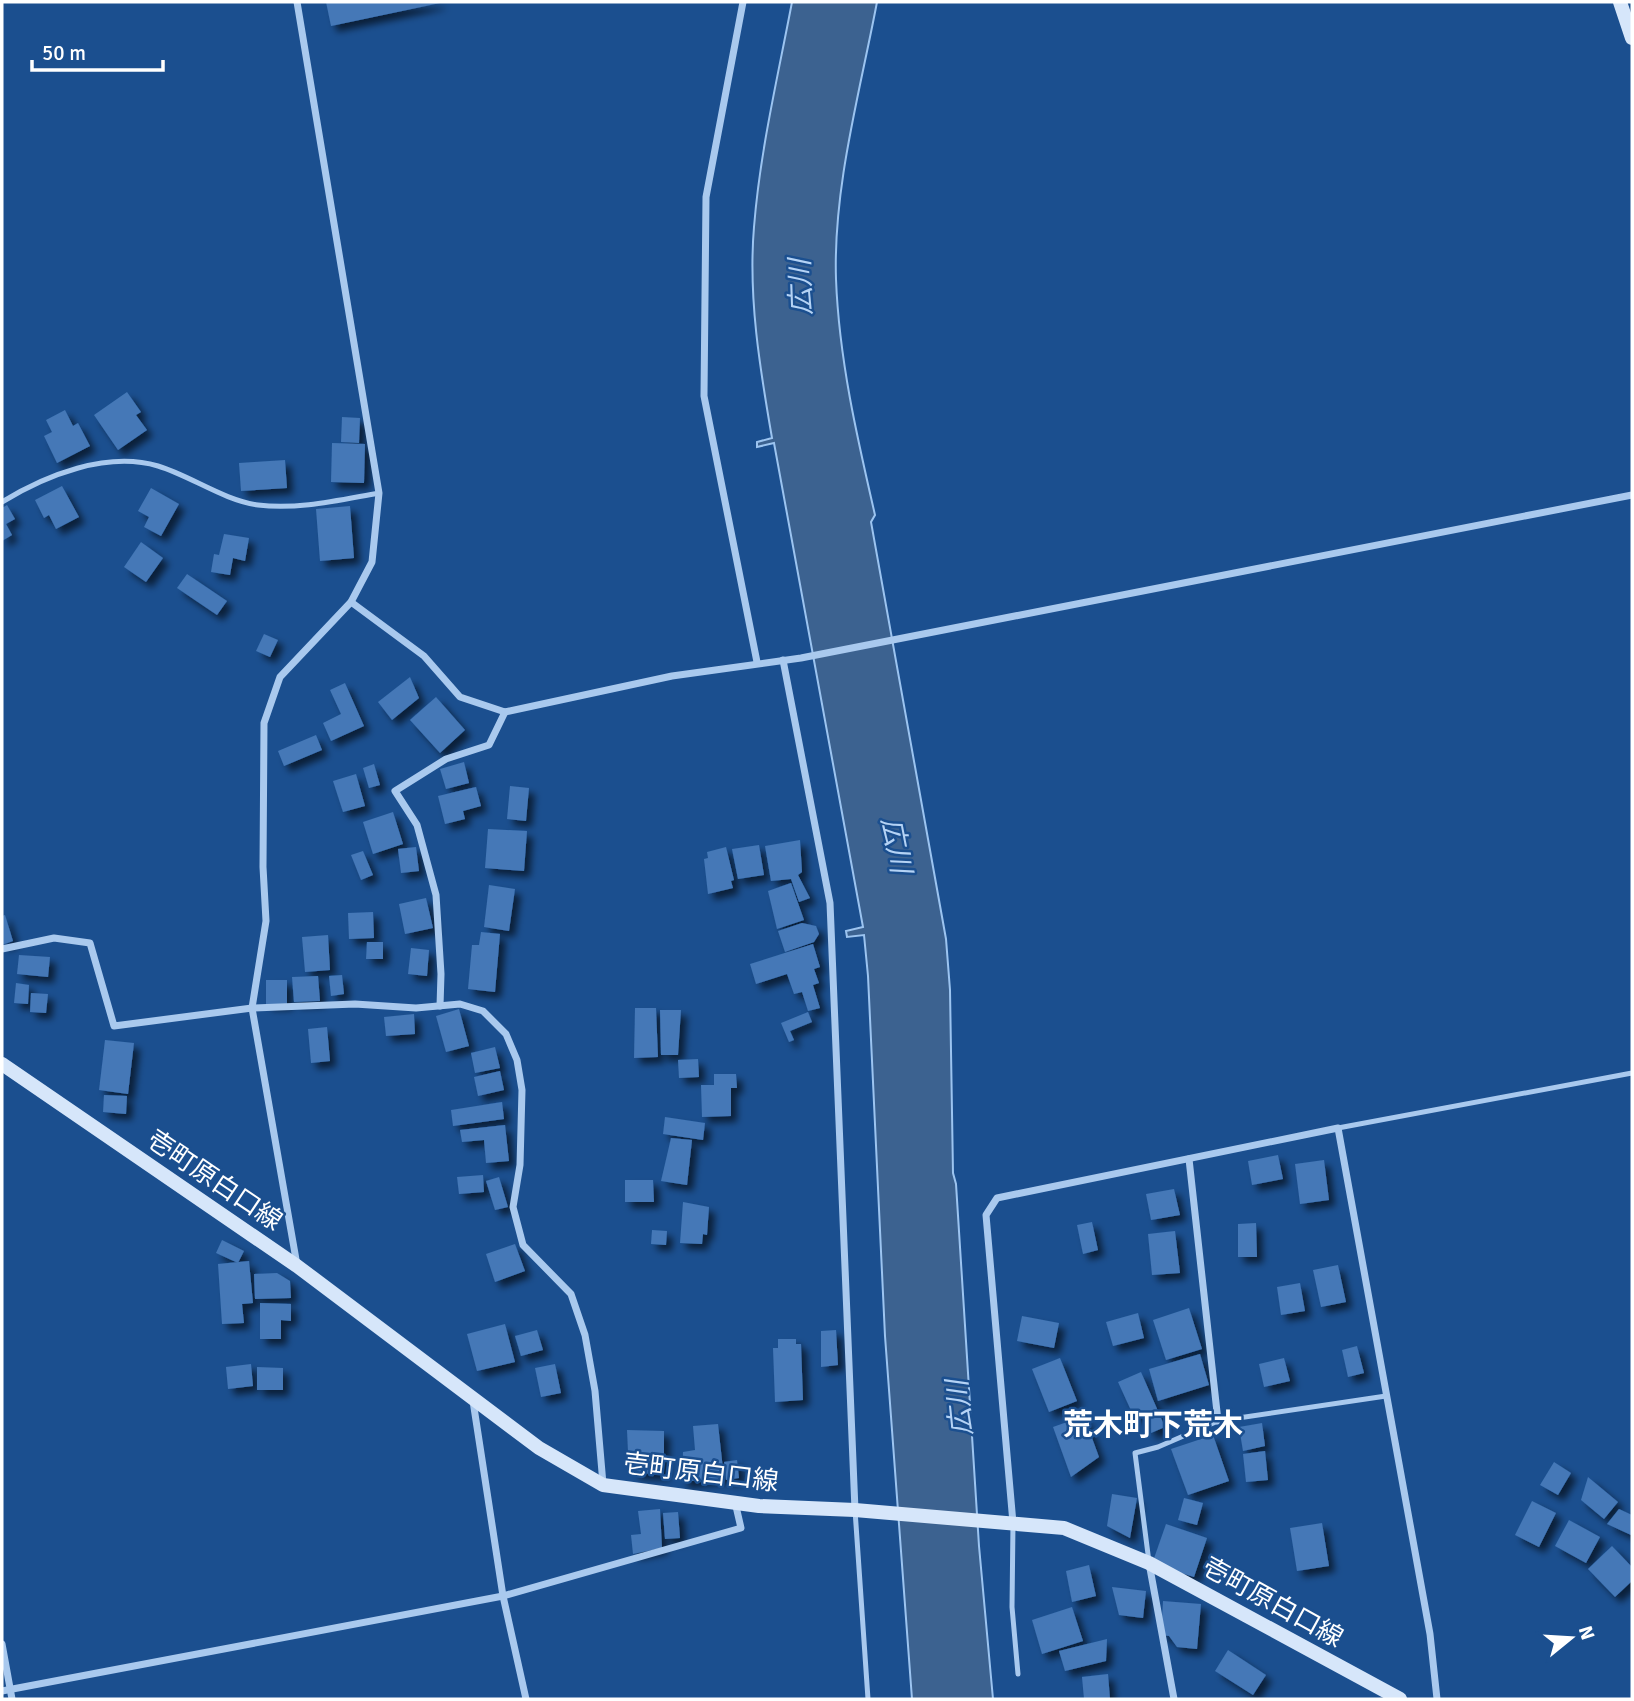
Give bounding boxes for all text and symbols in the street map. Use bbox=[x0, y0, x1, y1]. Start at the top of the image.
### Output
scale bar bbox=[32, 28, 163, 72]
text: 50 m bbox=[42, 40, 86, 66]
water label: 広川 bbox=[783, 255, 819, 316]
water label: 広川 bbox=[874, 814, 919, 879]
street label: 壱町原白口線 bbox=[141, 1124, 288, 1238]
water label: 広川 bbox=[940, 1375, 980, 1438]
district label: 荒木町下荒木 bbox=[1063, 1407, 1243, 1444]
street label: 壱町原白口線 bbox=[622, 1448, 780, 1498]
street label: 壱町原白口線 bbox=[1197, 1551, 1348, 1655]
north arrow bbox=[1536, 1603, 1606, 1673]
text: N bbox=[1573, 1623, 1600, 1643]

